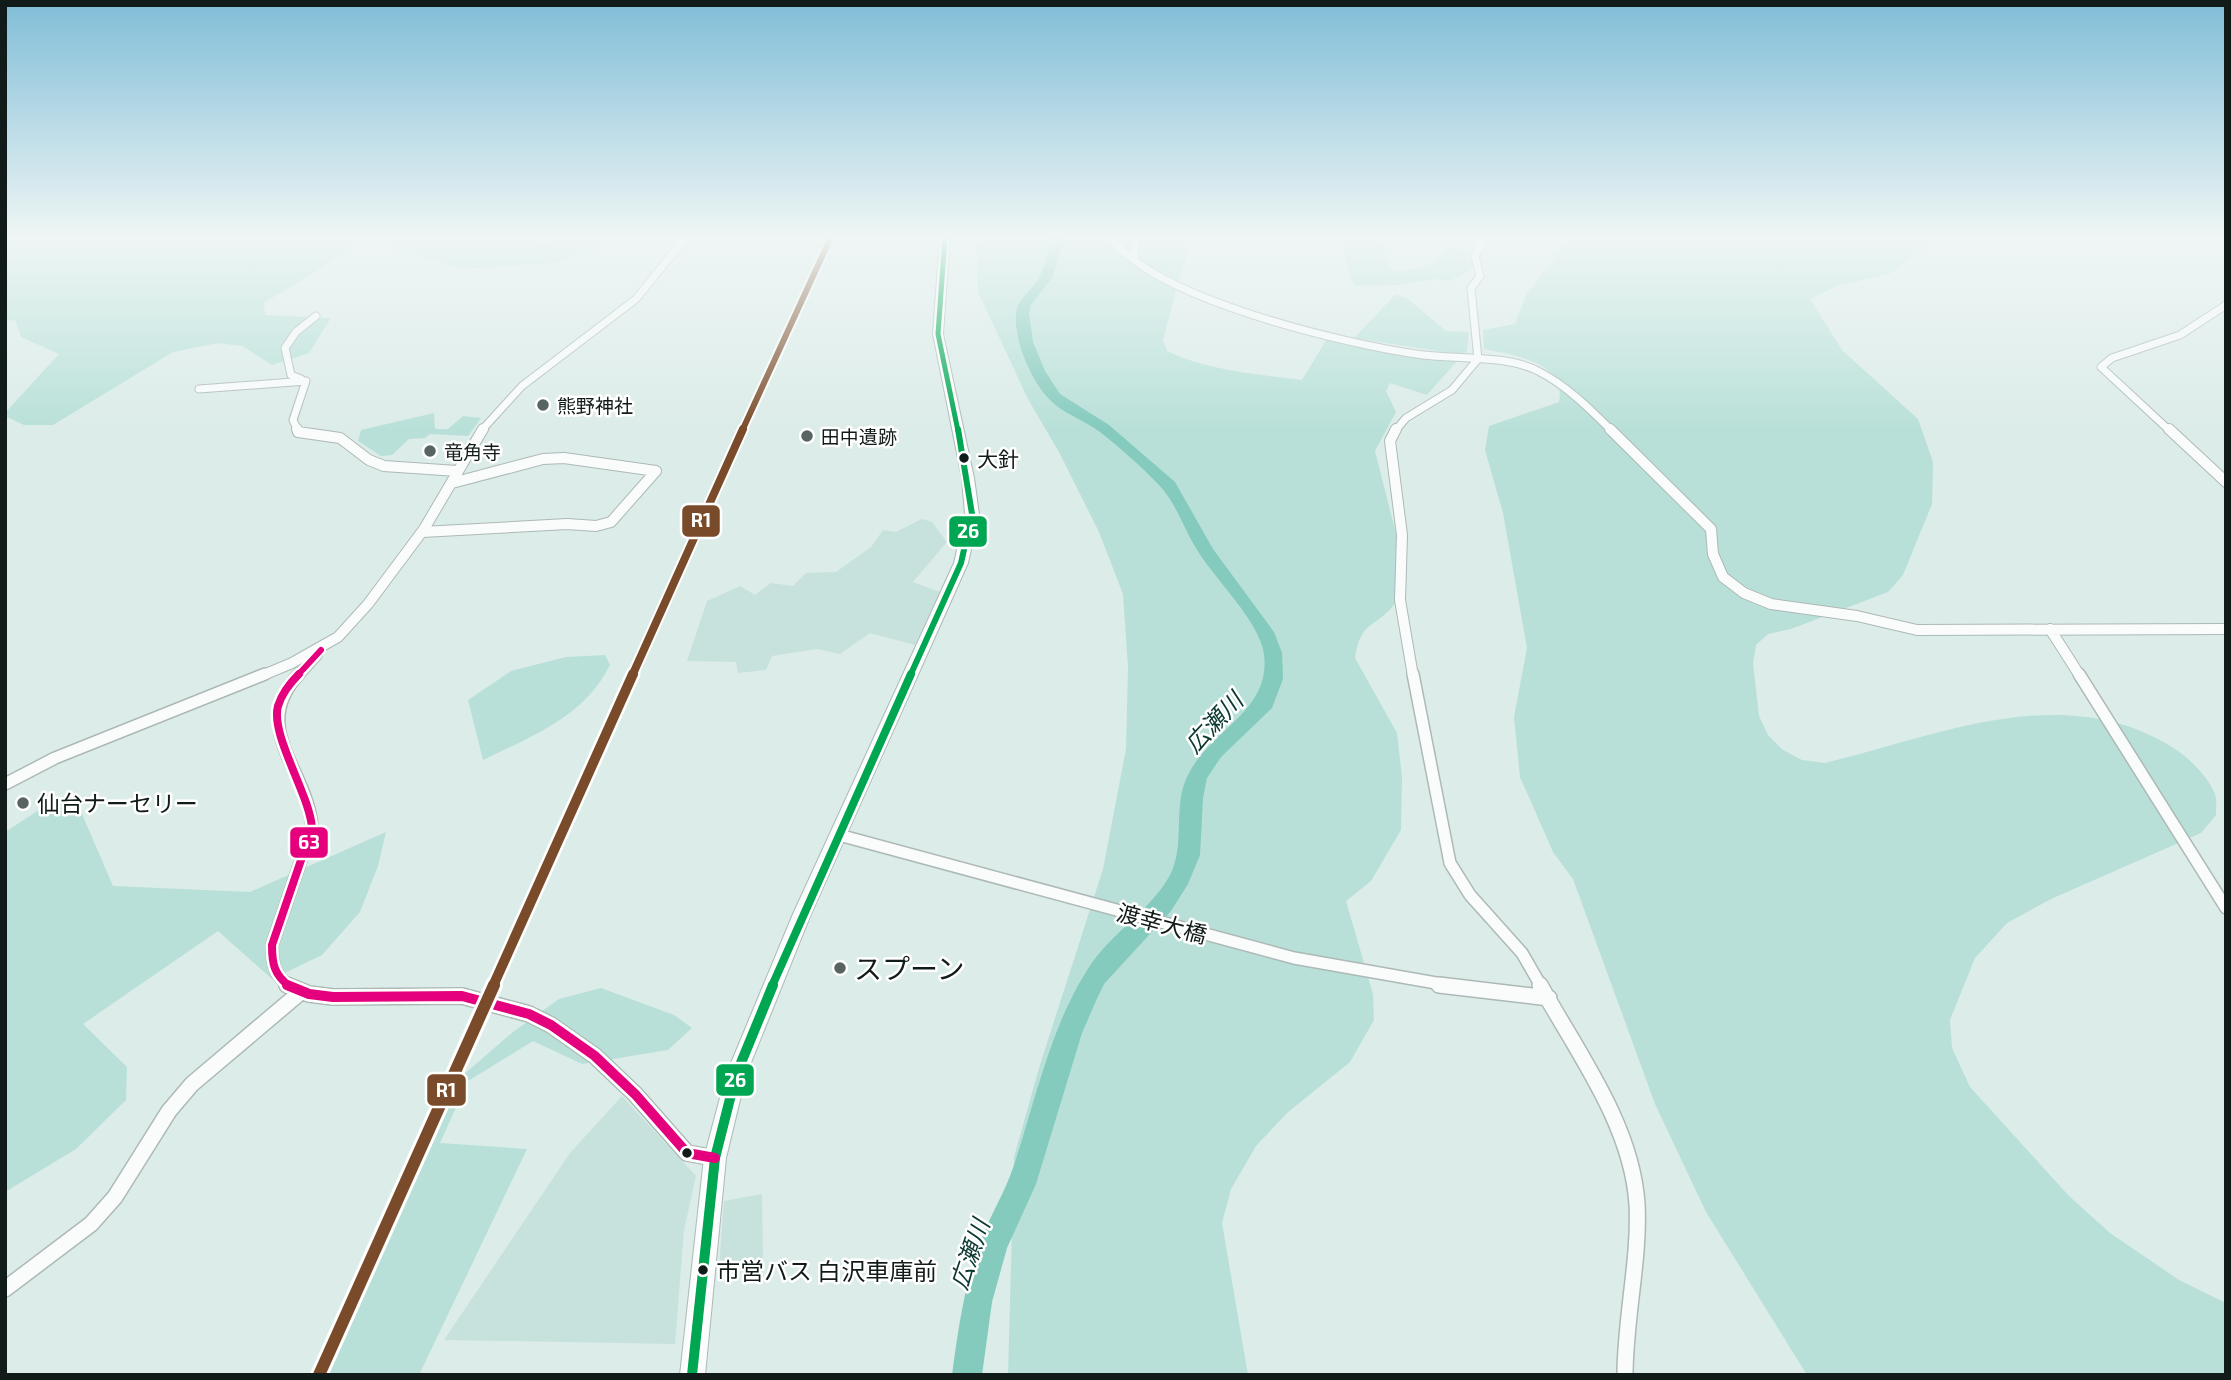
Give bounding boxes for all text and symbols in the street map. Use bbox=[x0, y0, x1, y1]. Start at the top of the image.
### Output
place label: 熊野神社 bbox=[557, 394, 633, 417]
marker: 熊野神社 bbox=[535, 397, 551, 413]
place label: 田中遺跡 bbox=[821, 425, 897, 448]
marker: 田中遺跡 bbox=[799, 428, 815, 444]
place label: 竜角寺 bbox=[444, 440, 501, 463]
marker: 竜角寺 bbox=[422, 443, 438, 459]
place label: 大針 bbox=[977, 446, 1019, 471]
marker: 大針 bbox=[957, 451, 971, 465]
line badge: R1 bbox=[681, 504, 721, 538]
text: R1 bbox=[691, 508, 711, 531]
line badge: 26 bbox=[948, 515, 988, 548]
text: 26 bbox=[957, 519, 979, 542]
water label: 広瀬川 bbox=[1178, 684, 1250, 758]
place label: 仙台ナーセリー bbox=[37, 789, 198, 817]
marker: 仙台ナーセリー bbox=[15, 795, 31, 811]
line badge: 63 bbox=[289, 826, 329, 859]
text: 63 bbox=[298, 830, 320, 853]
street label: 渡幸大橋 bbox=[1114, 898, 1210, 948]
place label: スプーン bbox=[854, 951, 965, 985]
marker: スプーン bbox=[832, 960, 848, 976]
line badge: 26 bbox=[715, 1063, 755, 1097]
text: 26 bbox=[724, 1068, 746, 1091]
line badge: R1 bbox=[426, 1073, 467, 1107]
text: R1 bbox=[436, 1078, 456, 1101]
unlabelled marker bbox=[680, 1146, 694, 1160]
water label: 広瀬川 bbox=[944, 1212, 995, 1293]
place label: 市営バス 白沢車庫前 bbox=[716, 1256, 937, 1285]
marker: 市営バス 白沢車庫前 bbox=[696, 1263, 710, 1277]

